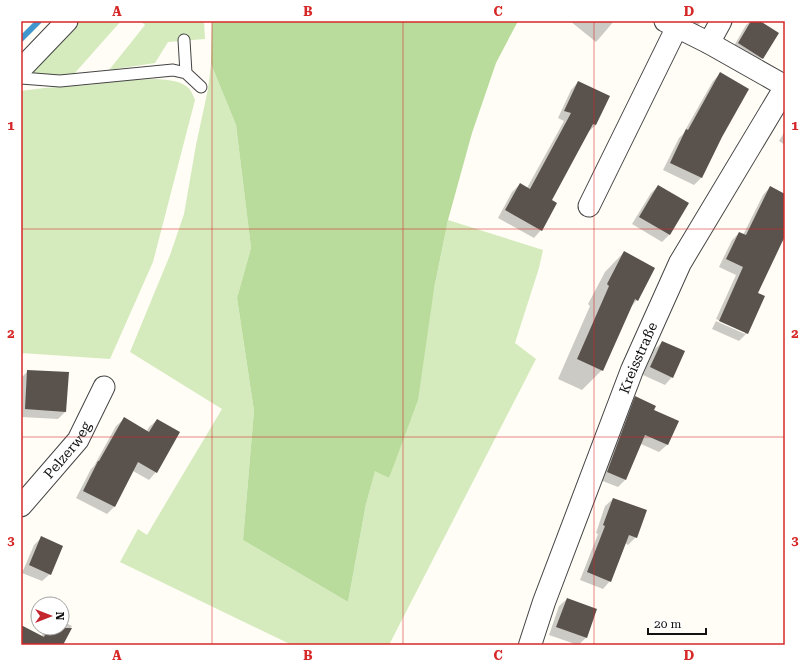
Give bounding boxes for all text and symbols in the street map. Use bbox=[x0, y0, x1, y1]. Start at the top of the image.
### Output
text: A bbox=[112, 4, 122, 19]
text: B bbox=[303, 4, 313, 19]
text: C bbox=[493, 4, 503, 19]
text: D bbox=[684, 4, 694, 19]
text: 1 bbox=[7, 118, 15, 133]
text: 1 bbox=[791, 118, 799, 133]
street label: Kreisstraße bbox=[616, 319, 661, 396]
text: 2 bbox=[7, 326, 15, 341]
text: 2 bbox=[791, 326, 799, 341]
street label: Pelzerweg bbox=[41, 419, 94, 482]
text: 3 bbox=[7, 533, 15, 548]
text: 3 bbox=[791, 533, 799, 548]
north arrow bbox=[30, 596, 70, 636]
scale bar bbox=[648, 610, 706, 636]
text: N bbox=[53, 612, 66, 621]
text: 20 m bbox=[654, 617, 681, 631]
text: A bbox=[112, 648, 122, 663]
text: B bbox=[303, 648, 313, 663]
text: C bbox=[493, 648, 503, 663]
text: D bbox=[684, 648, 694, 663]

